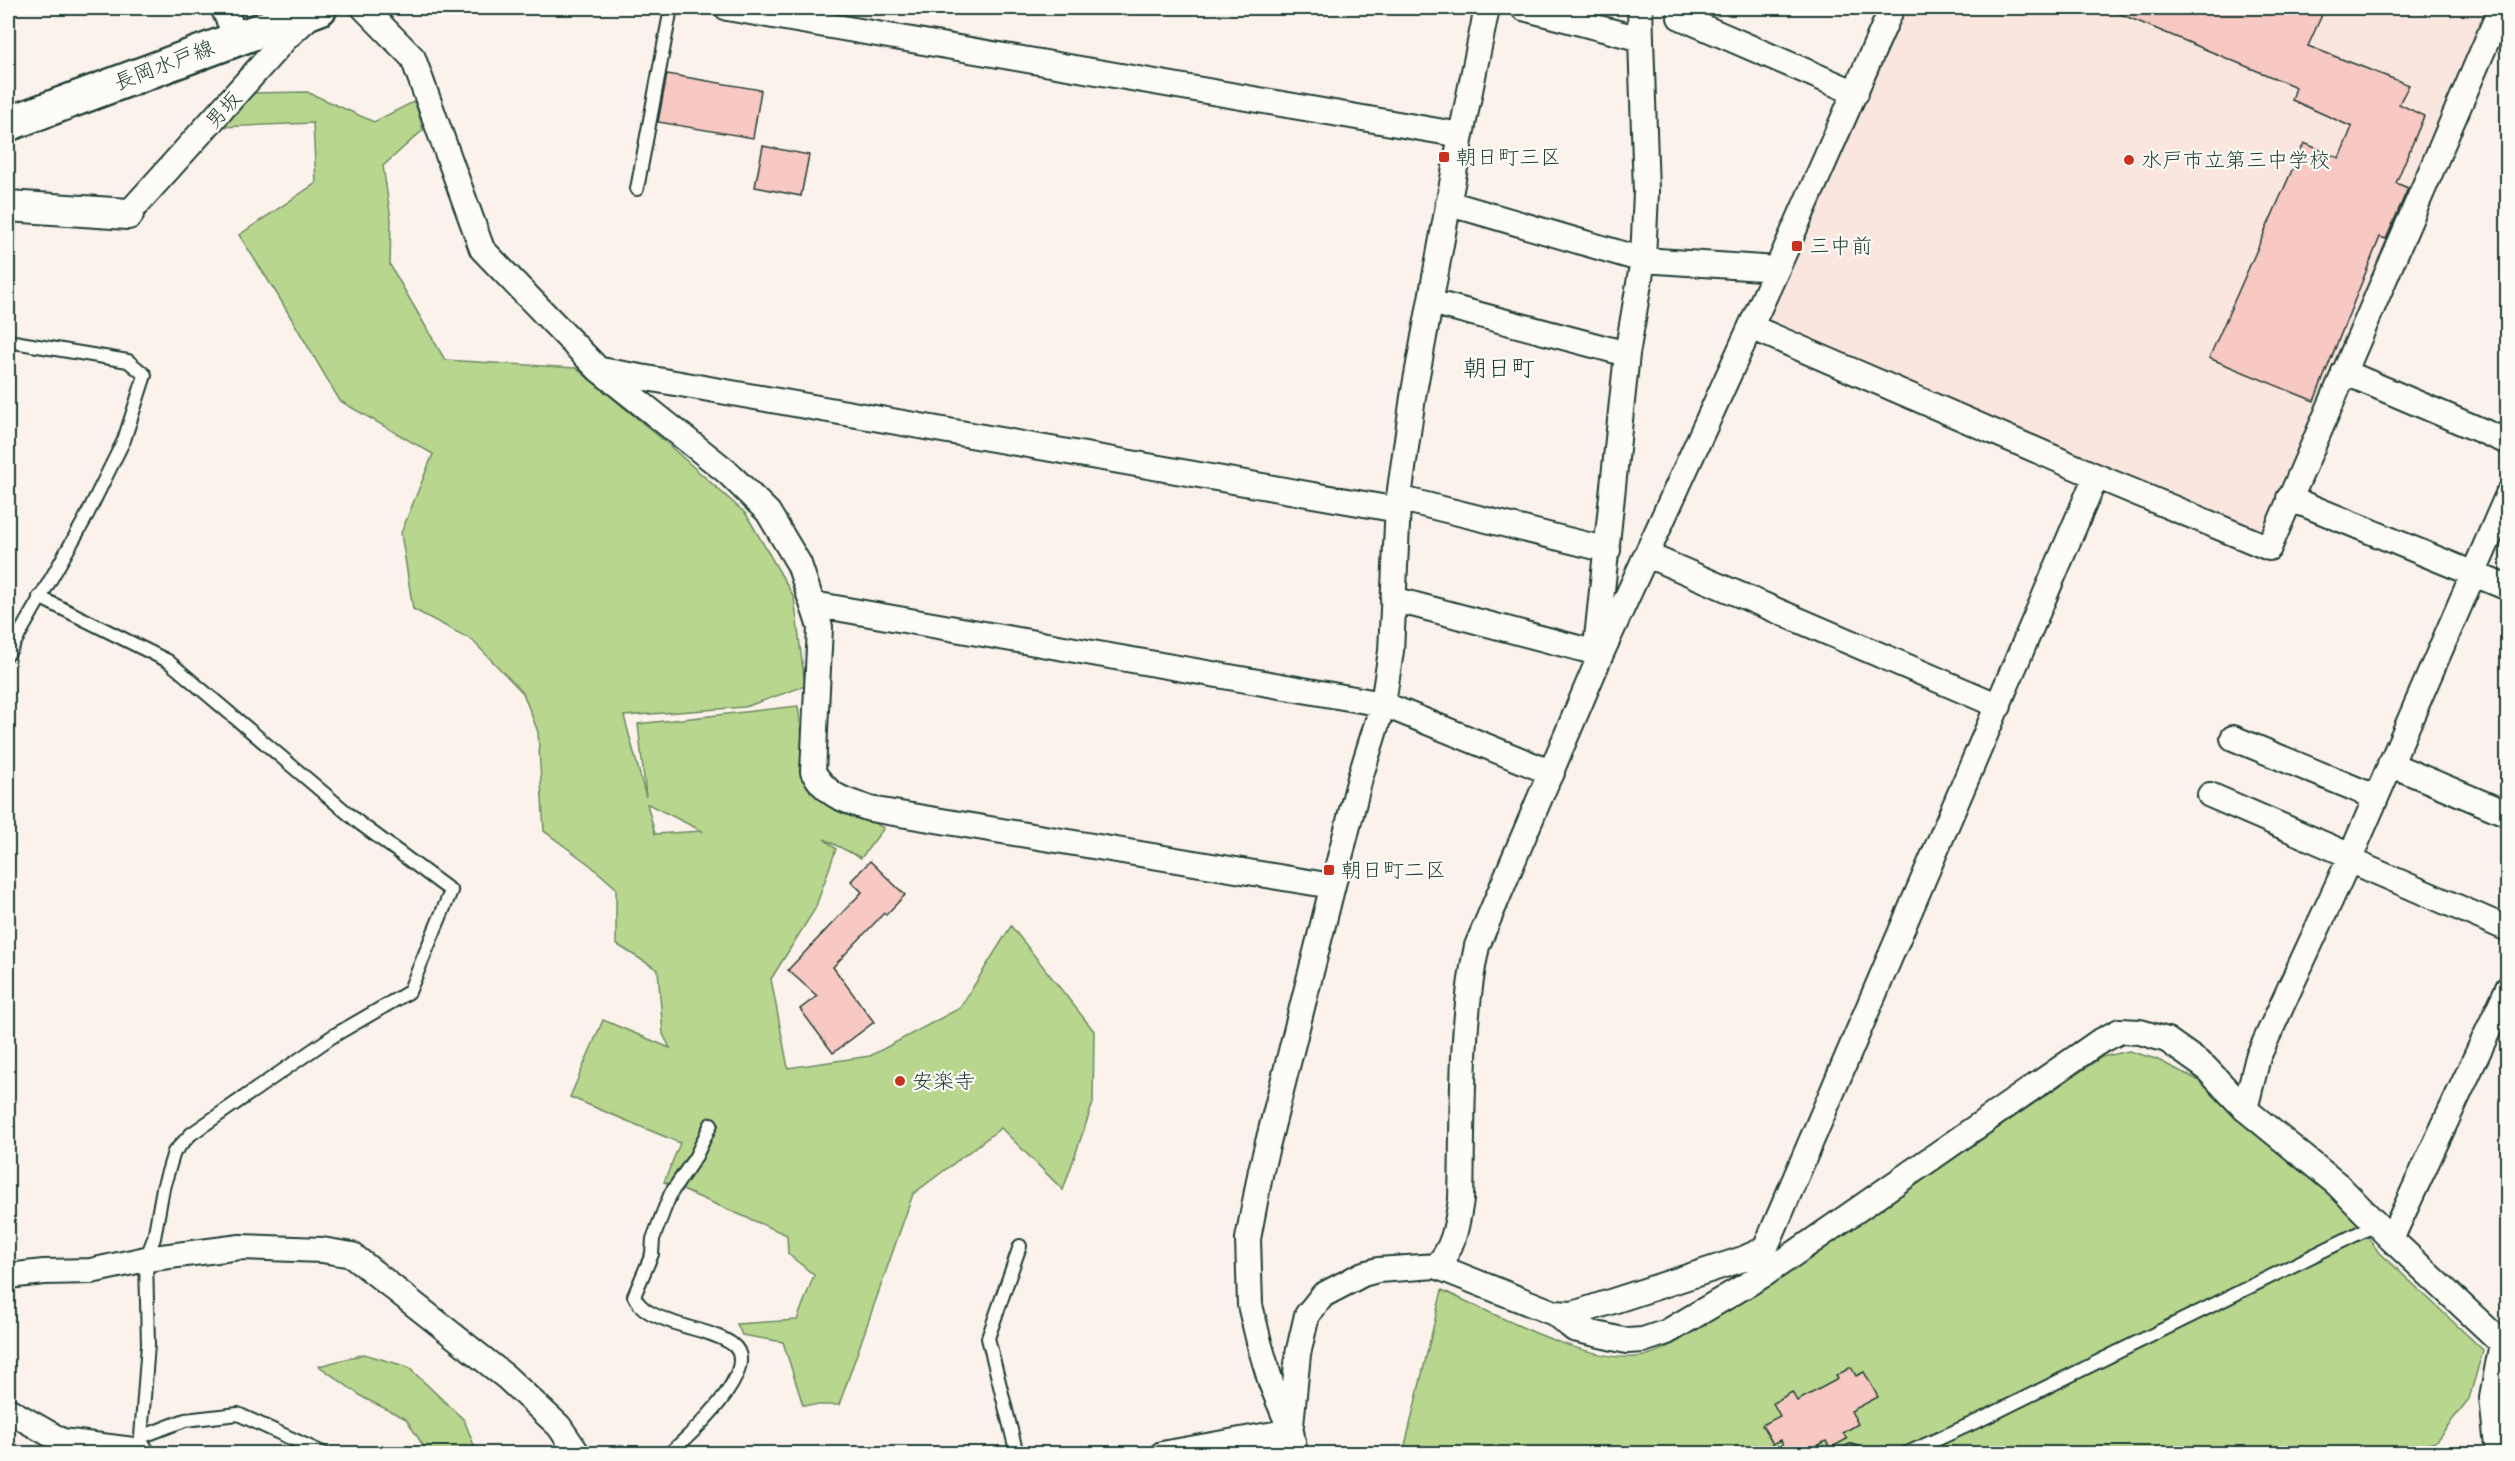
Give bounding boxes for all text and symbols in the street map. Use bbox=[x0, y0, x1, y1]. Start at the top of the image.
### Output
street label: 長岡水戸線 bbox=[110, 34, 218, 96]
street label: 男坂 bbox=[199, 86, 247, 134]
place label: 朝日町三区 bbox=[1456, 144, 1561, 170]
place label: 水戸市立第三中学校 bbox=[2141, 147, 2330, 173]
marker: 朝日町三区 bbox=[1437, 150, 1451, 164]
marker: 水戸市立第三中学校 bbox=[2122, 153, 2136, 167]
place label: 三中前 bbox=[1809, 233, 1872, 259]
marker: 三中前 bbox=[1790, 239, 1804, 253]
district label: 朝日町 bbox=[1463, 353, 1535, 383]
place label: 朝日町二区 bbox=[1341, 857, 1446, 883]
marker: 朝日町二区 bbox=[1322, 863, 1336, 877]
place label: 安楽寺 bbox=[912, 1068, 975, 1094]
marker: 安楽寺 bbox=[893, 1074, 907, 1088]

